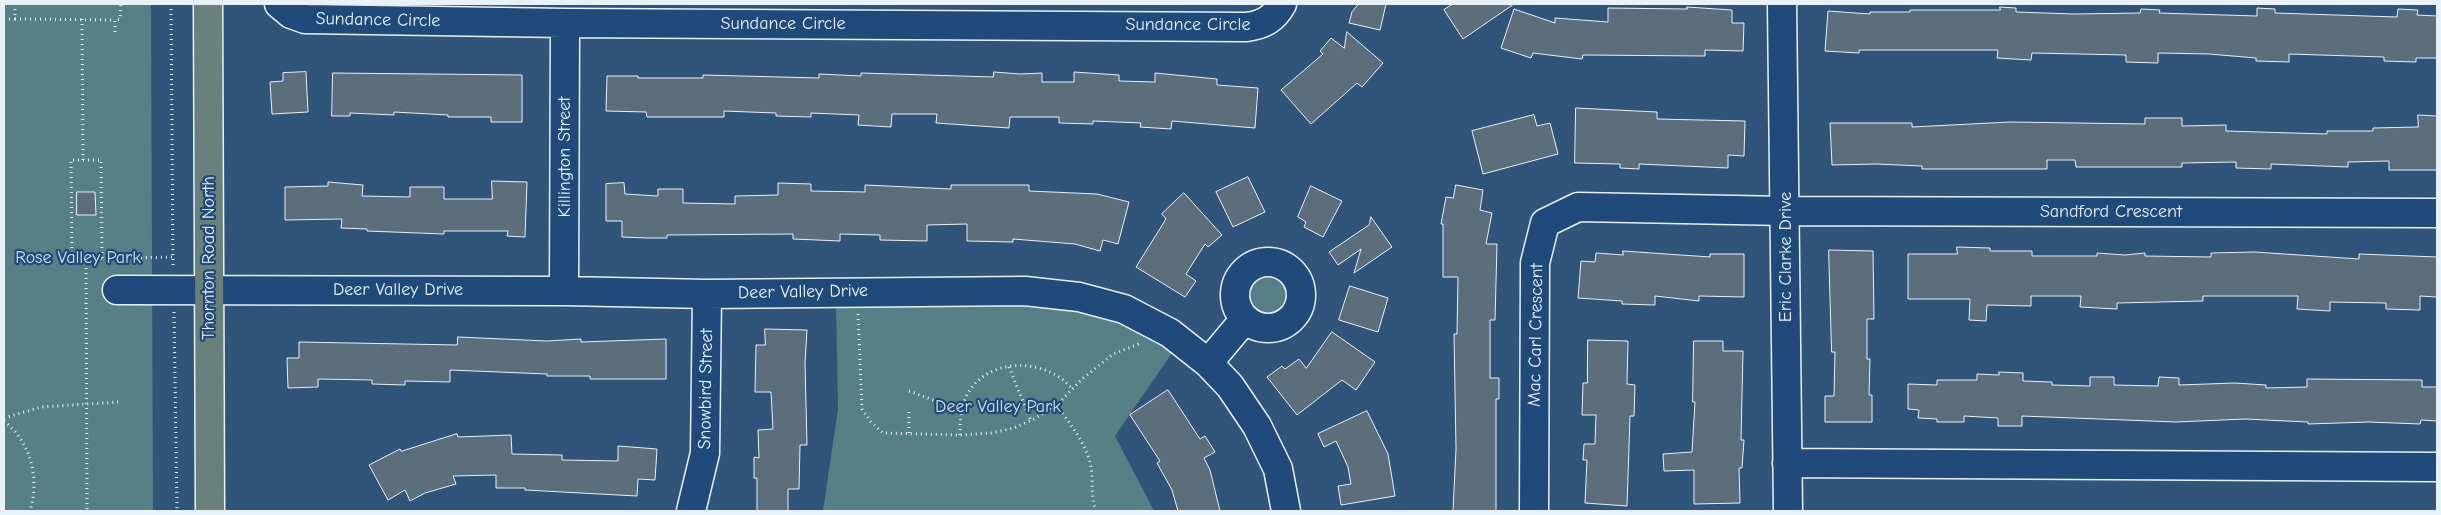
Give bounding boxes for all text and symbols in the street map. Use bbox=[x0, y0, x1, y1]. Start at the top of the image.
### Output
street label: Sundance Circle bbox=[315, 8, 441, 32]
street label: Sundance Circle bbox=[721, 13, 845, 35]
street label: Sundance Circle bbox=[1126, 14, 1250, 36]
street label: Killington Street bbox=[554, 97, 576, 217]
street label: Thornton Road North bbox=[198, 176, 220, 340]
street label: Eric Clarke Drive bbox=[1775, 192, 1797, 322]
street label: Sandford Crescent bbox=[2040, 201, 2182, 223]
park label: Rose Valley Park bbox=[15, 247, 141, 269]
street label: Mac Carl Crescent bbox=[1524, 263, 1548, 407]
street label: Deer Valley Drive bbox=[333, 279, 463, 301]
street label: Deer Valley Drive bbox=[738, 280, 868, 304]
street label: Snowbird Street bbox=[694, 328, 718, 450]
park label: Deer Valley Park bbox=[935, 396, 1061, 418]

